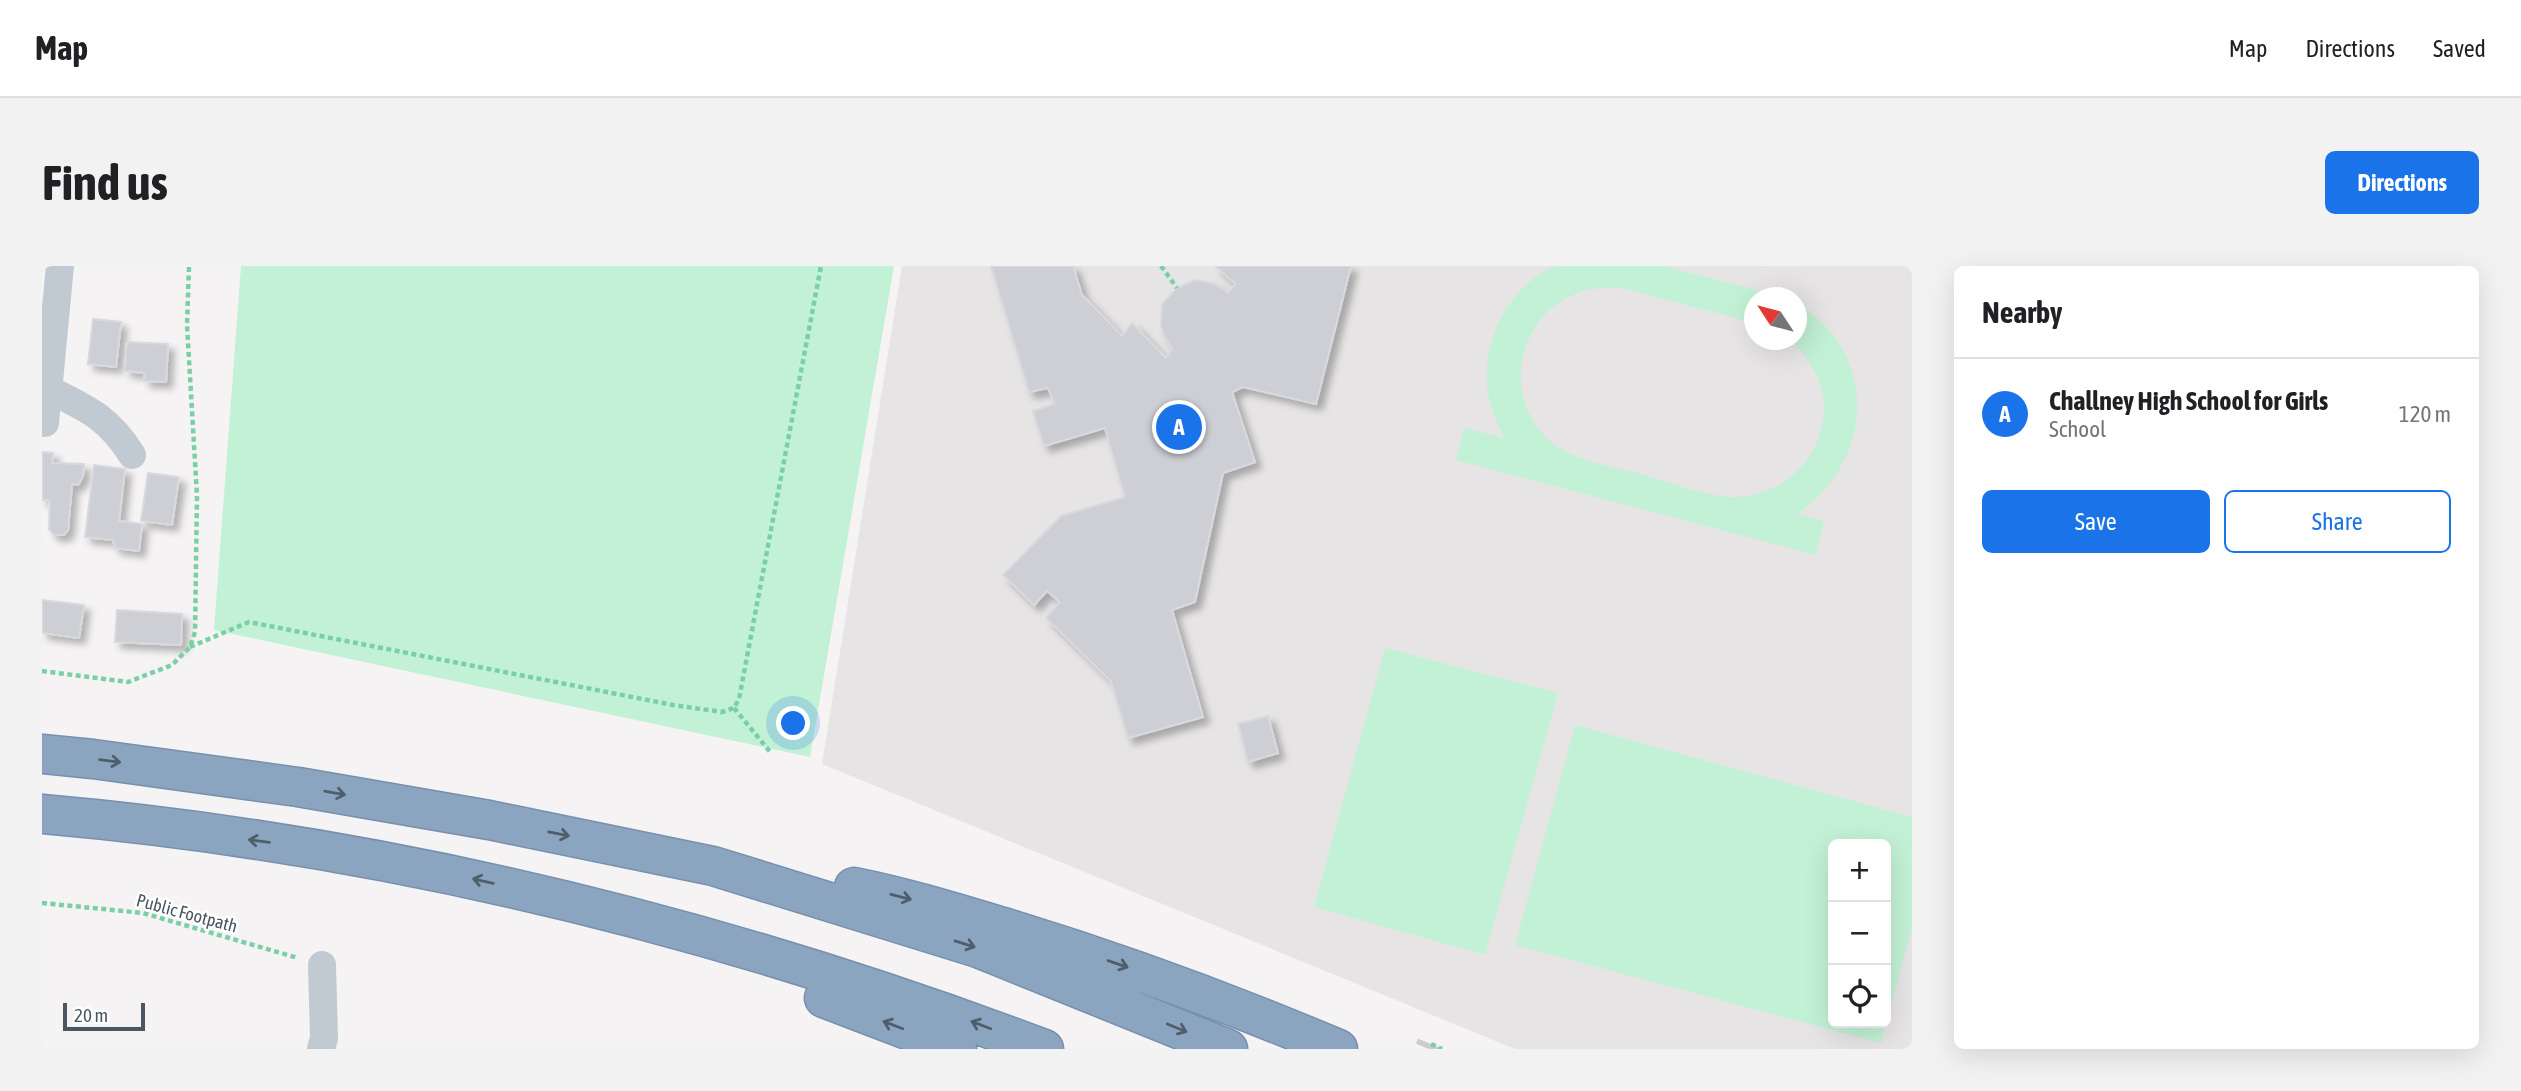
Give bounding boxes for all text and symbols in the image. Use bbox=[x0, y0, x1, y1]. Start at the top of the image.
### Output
text: Map bbox=[35, 29, 88, 67]
text: Map bbox=[2229, 35, 2267, 62]
text: Directions bbox=[2305, 35, 2395, 62]
text: Saved bbox=[2433, 35, 2486, 62]
button: Directions bbox=[2325, 151, 2479, 214]
text: Find us bbox=[42, 154, 168, 210]
north arrow bbox=[1744, 287, 1807, 350]
text: Nearby bbox=[1982, 295, 2062, 329]
text: Challney High School for Girls bbox=[2049, 386, 2328, 416]
pin: A bbox=[1156, 401, 1202, 453]
text: A bbox=[1999, 401, 2011, 427]
text: 120 m bbox=[2399, 401, 2451, 427]
text: School bbox=[2049, 416, 2106, 442]
button: Save bbox=[1982, 490, 2210, 553]
button: Share bbox=[2224, 490, 2451, 553]
your location bbox=[776, 706, 810, 740]
one-way arrow bbox=[98, 755, 121, 768]
one-way arrow bbox=[323, 787, 346, 800]
one-way arrow bbox=[547, 827, 570, 841]
one-way arrow bbox=[248, 835, 271, 848]
map controls bbox=[1828, 839, 1891, 1028]
button: + bbox=[1828, 839, 1891, 902]
one-way arrow bbox=[472, 874, 495, 888]
street label: Public Footpath bbox=[134, 889, 240, 937]
one-way arrow bbox=[889, 891, 912, 904]
button: − bbox=[1828, 902, 1891, 965]
one-way arrow bbox=[954, 939, 976, 952]
one-way arrow bbox=[1107, 959, 1129, 971]
button: locate bbox=[1828, 965, 1891, 1028]
scale bar bbox=[63, 1000, 145, 1032]
text: 20 m bbox=[74, 1004, 108, 1026]
one-way arrow bbox=[883, 1017, 904, 1030]
one-way arrow bbox=[970, 1018, 992, 1030]
one-way arrow bbox=[1165, 1023, 1187, 1036]

